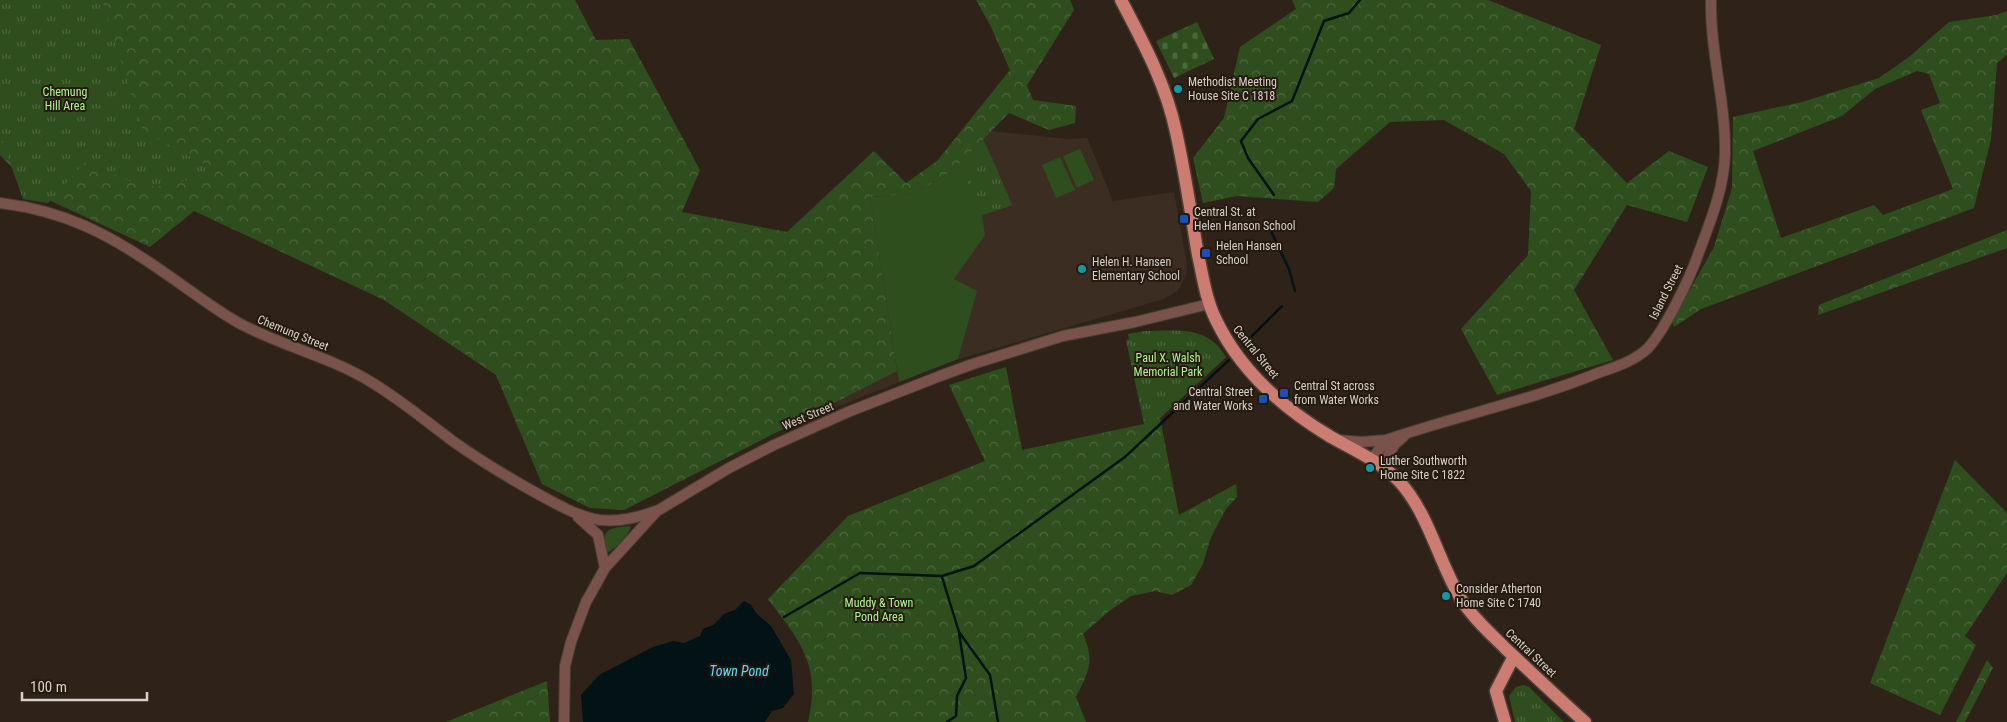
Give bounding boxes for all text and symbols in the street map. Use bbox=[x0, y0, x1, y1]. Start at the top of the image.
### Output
place label: Methodist Meeting House Site C 1818 bbox=[1188, 75, 1277, 103]
marker: Methodist Meeting House Site C 1818 bbox=[1172, 83, 1184, 95]
park label: Chemung Hill Area bbox=[43, 85, 87, 113]
place label: Central St. at Helen Hanson School bbox=[1194, 205, 1295, 233]
marker: Central St. at Helen Hanson School bbox=[1178, 213, 1190, 225]
place label: Helen Hansen School bbox=[1216, 239, 1282, 267]
marker: Helen Hansen School bbox=[1200, 247, 1212, 259]
place label: Helen H. Hansen Elementary School bbox=[1092, 255, 1180, 283]
street label: Island Street bbox=[1646, 262, 1686, 322]
marker: Helen H. Hansen Elementary School bbox=[1076, 263, 1088, 275]
street label: Chemung Street bbox=[255, 312, 331, 354]
street label: Central Street bbox=[1230, 322, 1282, 382]
park label: Paul X. Walsh Memorial Park bbox=[1134, 351, 1203, 379]
place label: Central St across from Water Works bbox=[1294, 379, 1379, 407]
place label: Central Street and Water Works bbox=[1173, 385, 1253, 413]
marker: Central St across from Water Works bbox=[1278, 387, 1290, 399]
marker: Central Street and Water Works bbox=[1257, 393, 1269, 405]
street label: West Street bbox=[780, 399, 836, 433]
place label: Luther Southworth Home Site C 1822 bbox=[1380, 454, 1467, 482]
marker: Luther Southworth Home Site C 1822 bbox=[1364, 462, 1376, 474]
place label: Consider Atherton Home Site C 1740 bbox=[1456, 582, 1542, 610]
marker: Consider Atherton Home Site C 1740 bbox=[1440, 590, 1452, 602]
park label: Muddy & Town Pond Area bbox=[845, 596, 914, 624]
street label: Central Street bbox=[1503, 626, 1560, 680]
water label: Town Pond bbox=[709, 663, 769, 679]
scale bar bbox=[22, 670, 148, 702]
text: 100 m bbox=[30, 678, 67, 696]

